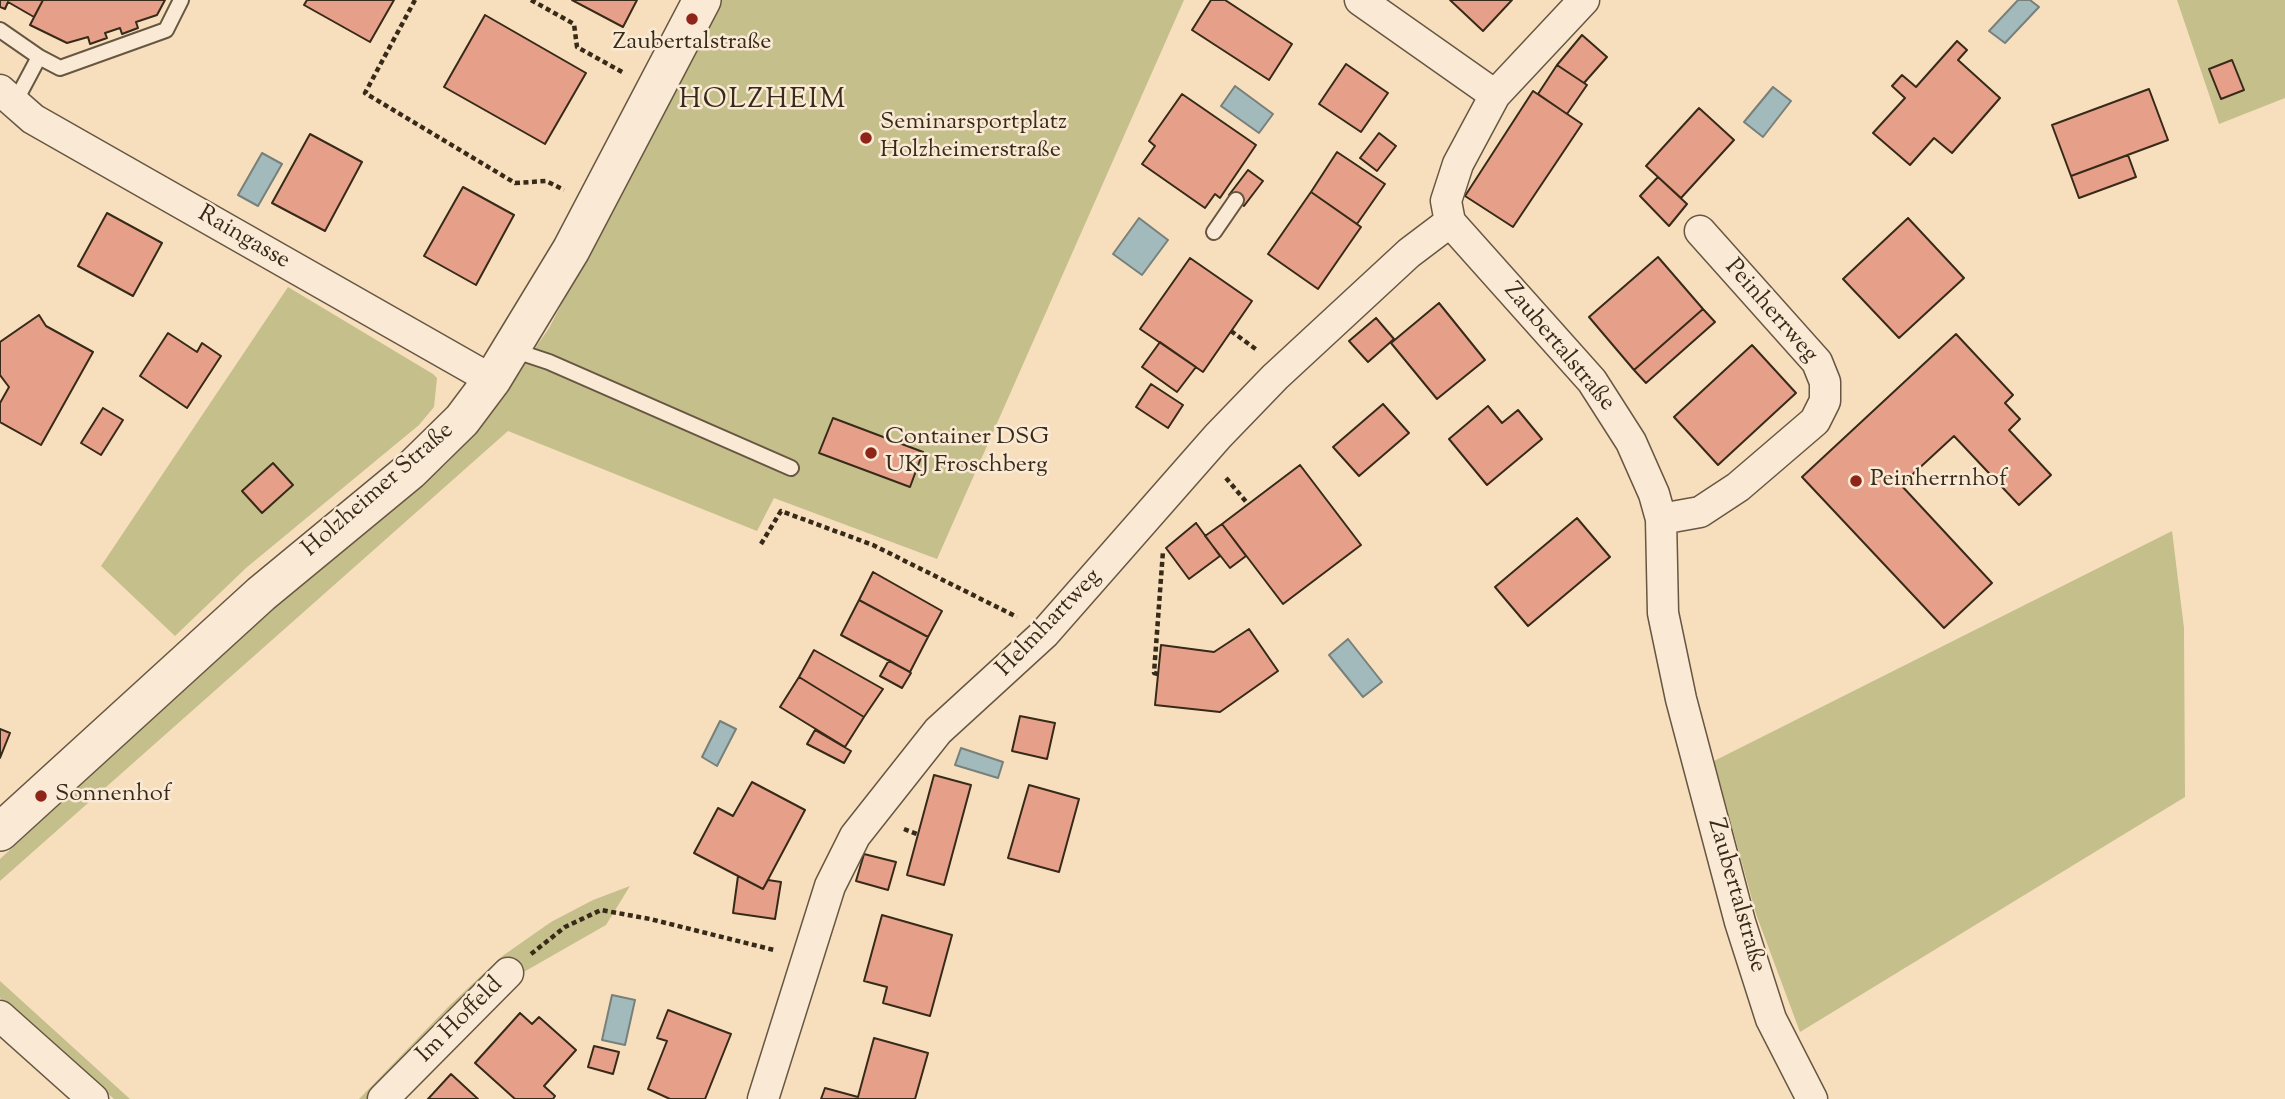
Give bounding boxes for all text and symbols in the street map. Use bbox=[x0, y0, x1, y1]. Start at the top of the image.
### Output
marker: Zaubertalstraße bbox=[684, 11, 700, 27]
place label: Zaubertalstraße bbox=[613, 30, 771, 58]
district label: HOLZHEIM bbox=[680, 85, 846, 119]
place label: Seminarsportplatz Holzheimerstraße bbox=[880, 110, 1067, 166]
marker: Seminarsportplatz Holzheimerstraße bbox=[858, 130, 874, 146]
street label: Raingasse bbox=[192, 201, 294, 277]
street label: Peinherrweg bbox=[1717, 254, 1823, 370]
street label: Zaubertalstraße bbox=[1496, 278, 1620, 418]
street label: Holzheimer Straße bbox=[298, 418, 460, 564]
place label: Container DSG UKJ Froschberg bbox=[885, 425, 1049, 481]
marker: Container DSG UKJ Froschberg bbox=[863, 445, 879, 461]
place label: Peinherrnhof bbox=[1870, 467, 2007, 495]
marker: Peinherrnhof bbox=[1848, 473, 1864, 489]
street label: Helmhartweg bbox=[991, 564, 1109, 684]
place label: Sonnenhof bbox=[55, 782, 171, 810]
marker: Sonnenhof bbox=[33, 788, 49, 804]
street label: Zaubertalstraße bbox=[1699, 816, 1771, 976]
street label: Im Hoffeld bbox=[412, 972, 510, 1070]

